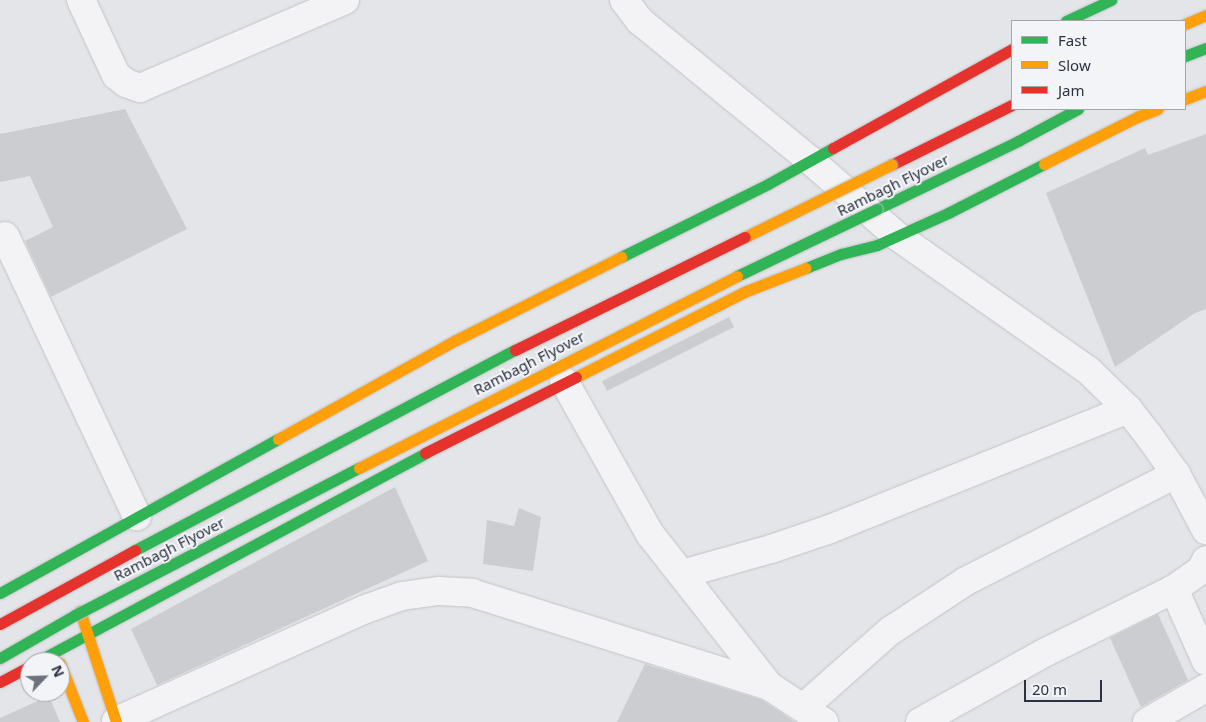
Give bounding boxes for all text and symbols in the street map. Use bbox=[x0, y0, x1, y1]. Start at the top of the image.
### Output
legend bbox=[1011, 20, 1186, 110]
text: Fast bbox=[1058, 30, 1087, 50]
text: Slow bbox=[1058, 55, 1091, 75]
text: Jam bbox=[1058, 80, 1085, 100]
street label: Rambagh Flyover bbox=[834, 150, 952, 220]
street label: Rambagh Flyover bbox=[470, 327, 588, 399]
street label: Rambagh Flyover bbox=[110, 513, 228, 585]
north arrow bbox=[20, 652, 70, 702]
text: N bbox=[47, 662, 69, 680]
scale bar bbox=[1026, 670, 1104, 702]
text: 20 m bbox=[1032, 679, 1067, 699]

